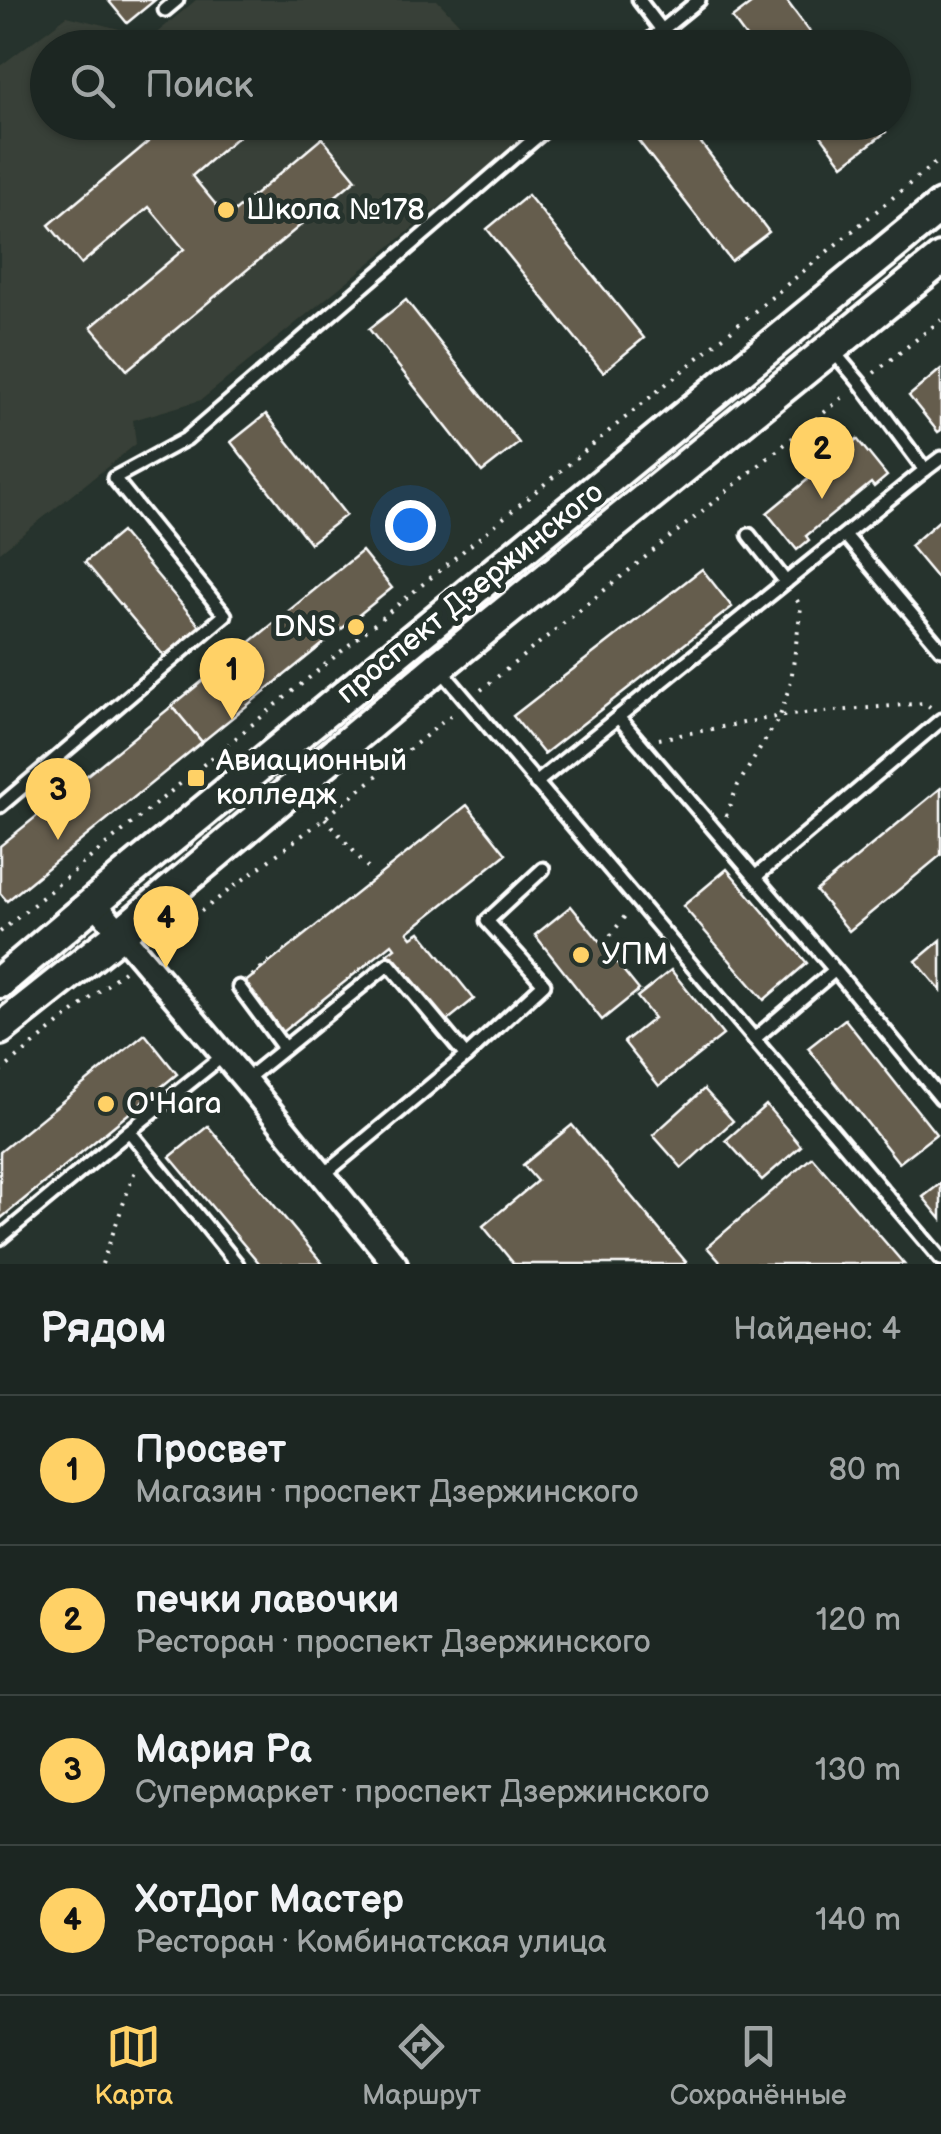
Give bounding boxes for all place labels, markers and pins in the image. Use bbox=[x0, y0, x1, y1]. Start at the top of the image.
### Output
place label: Школа №178 bbox=[246, 192, 425, 228]
marker: Школа №178 bbox=[215, 199, 237, 221]
pin: 2 bbox=[790, 416, 854, 499]
place label: DNS bbox=[273, 609, 336, 645]
marker: DNS bbox=[345, 616, 367, 638]
pin: 1 bbox=[200, 638, 264, 720]
place label: Авиационный колледж bbox=[215, 743, 407, 813]
pin: 3 bbox=[26, 758, 90, 840]
marker: Авиационный колледж bbox=[185, 767, 207, 789]
pin: 4 bbox=[134, 886, 198, 968]
place label: УПМ bbox=[601, 937, 668, 973]
marker: УПМ bbox=[570, 944, 592, 966]
place label: O'Hara bbox=[126, 1086, 222, 1122]
marker: O'Hara bbox=[95, 1093, 117, 1115]

